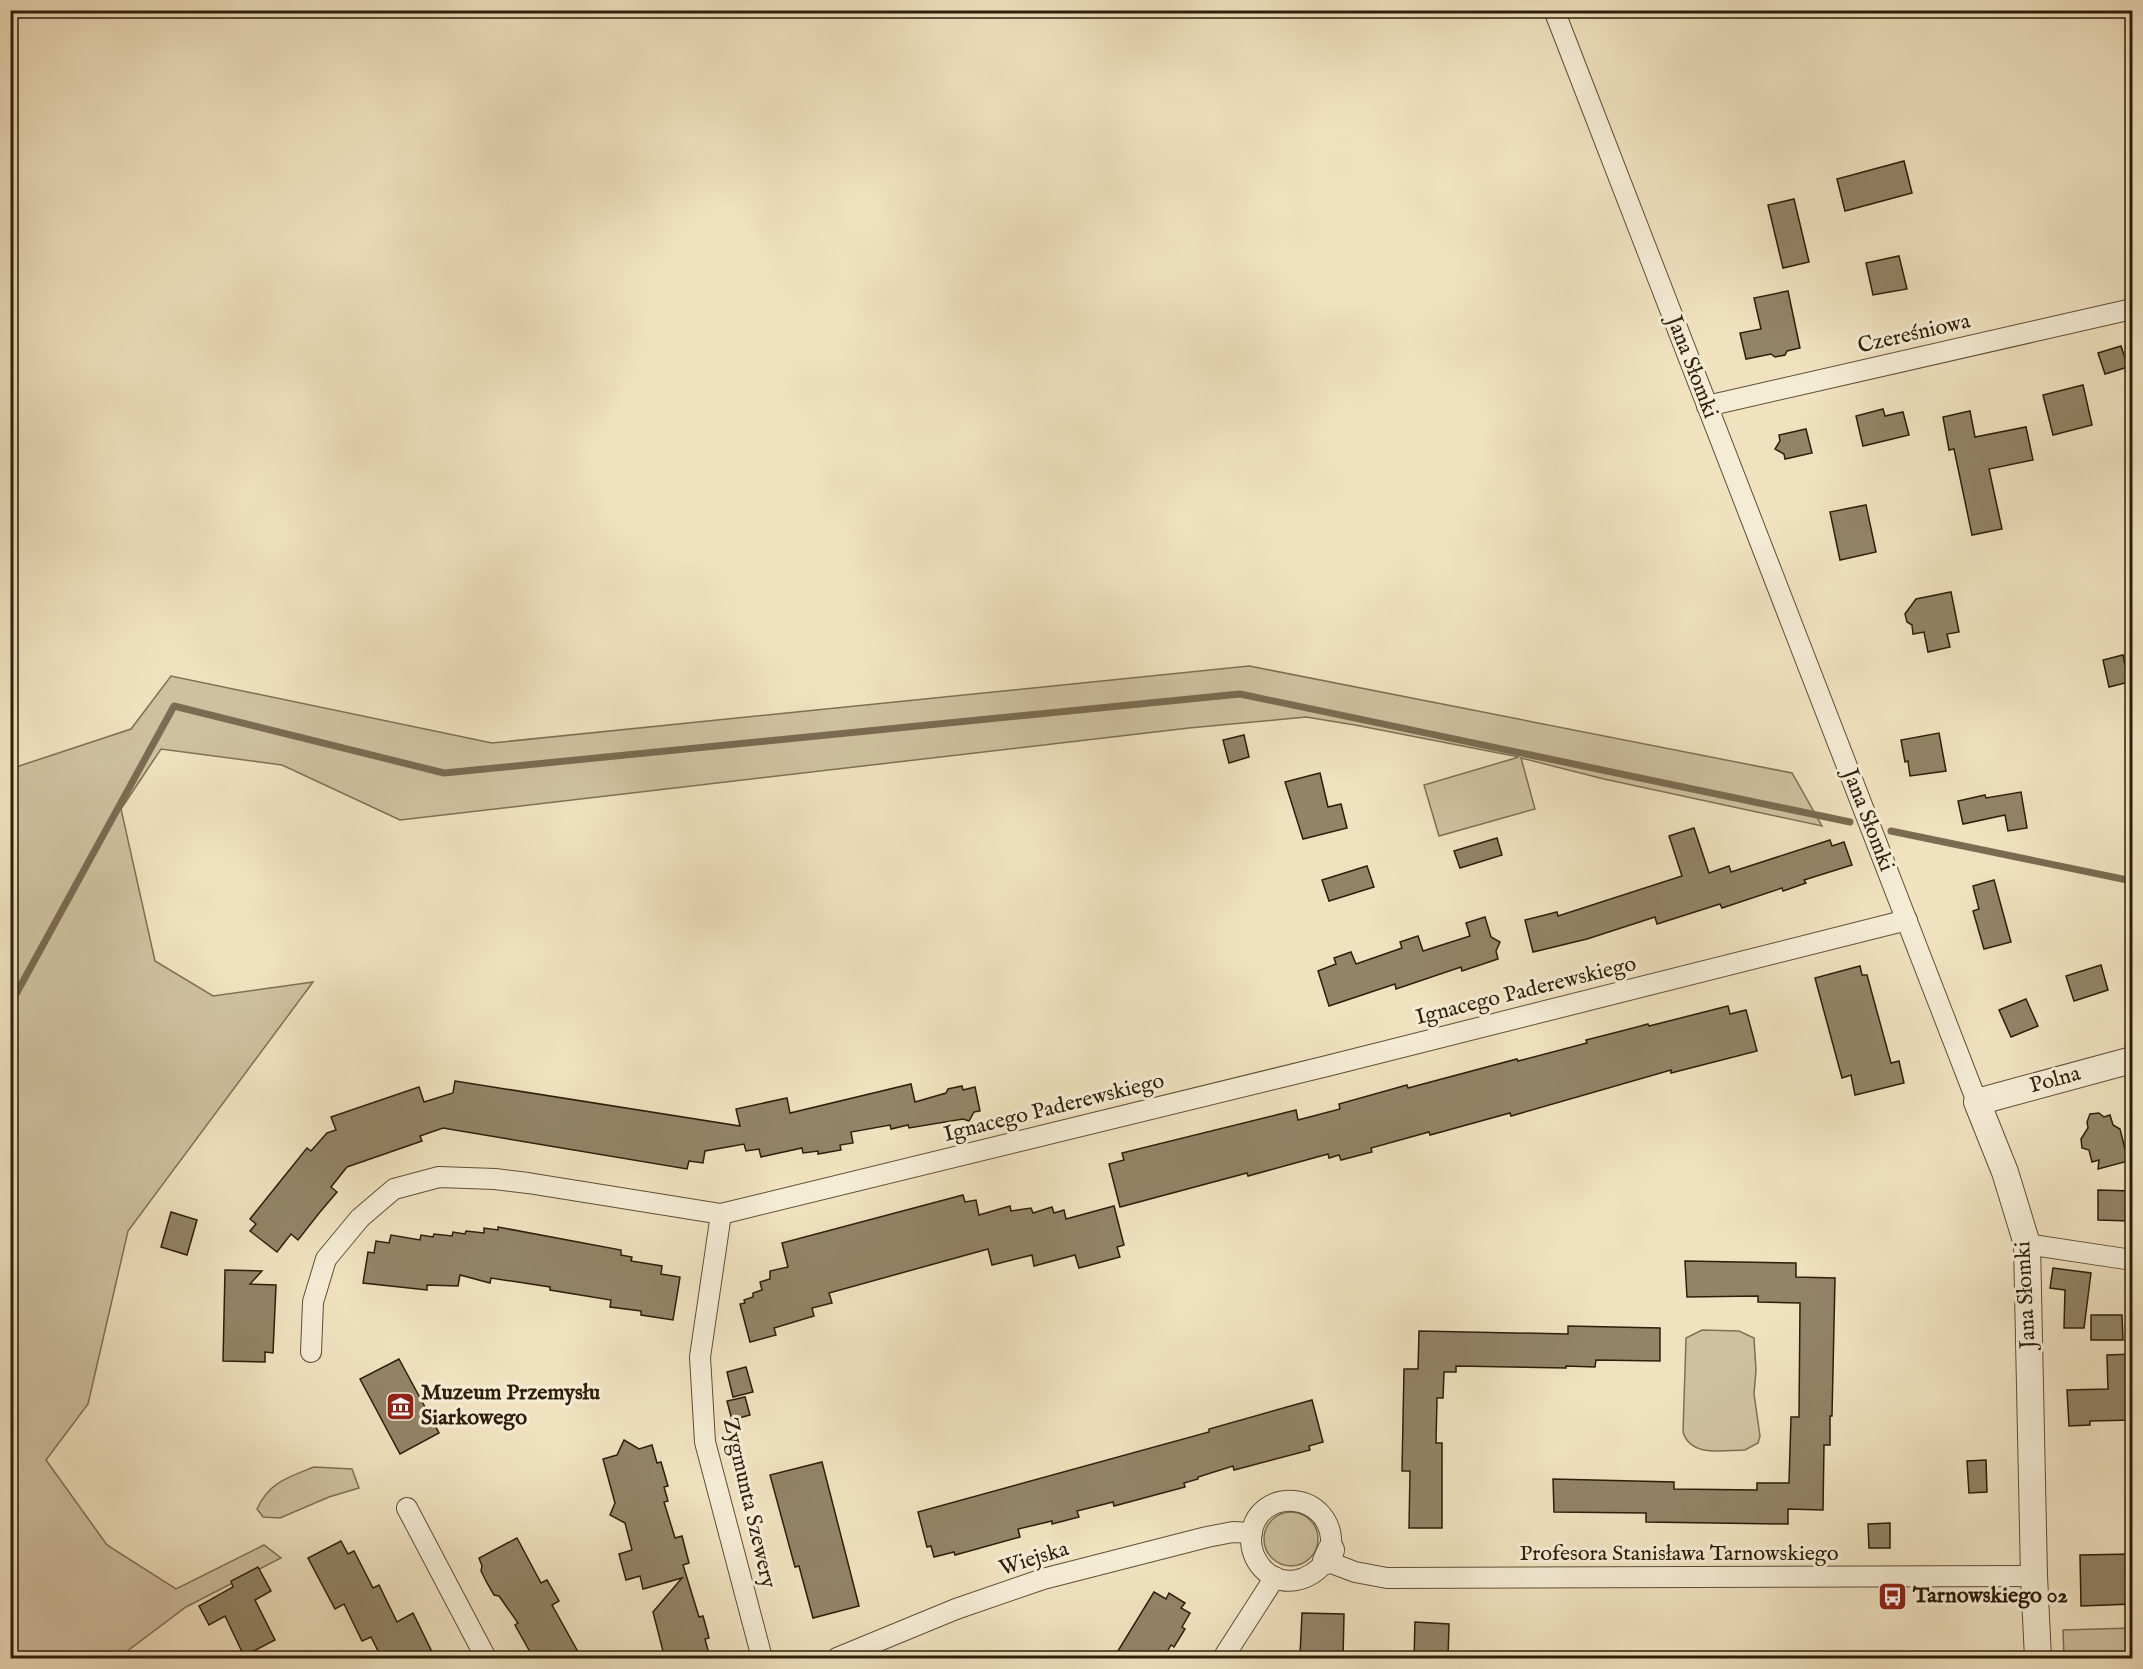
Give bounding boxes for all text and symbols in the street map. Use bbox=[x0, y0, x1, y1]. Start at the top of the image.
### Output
street label: Czereśniowa bbox=[1855, 307, 1974, 361]
street label: Jana Słomki bbox=[1659, 309, 1724, 422]
street label: Jana Słomki bbox=[1835, 762, 1900, 875]
street label: Ignacego Paderewskiego bbox=[1413, 950, 1639, 1032]
street label: Polna bbox=[2027, 1060, 2084, 1100]
street label: Ignacego Paderewskiego bbox=[941, 1067, 1167, 1149]
street label: Jana Słomki bbox=[2009, 1240, 2043, 1352]
place label: Muzeum Przemysłu Siarkowego bbox=[421, 1379, 601, 1432]
museum icon: Muzeum Przemysłu Siarkowego bbox=[384, 1390, 416, 1422]
street label: Zygmunta Szewery bbox=[716, 1415, 782, 1591]
street label: Wiejska bbox=[996, 1535, 1073, 1583]
street label: Profesora Stanisława Tarnowskiego bbox=[1519, 1540, 1839, 1568]
bus stop icon: Tarnowskiego 02 bbox=[1876, 1580, 1908, 1612]
place label: Tarnowskiego 02 bbox=[1912, 1582, 2068, 1610]

